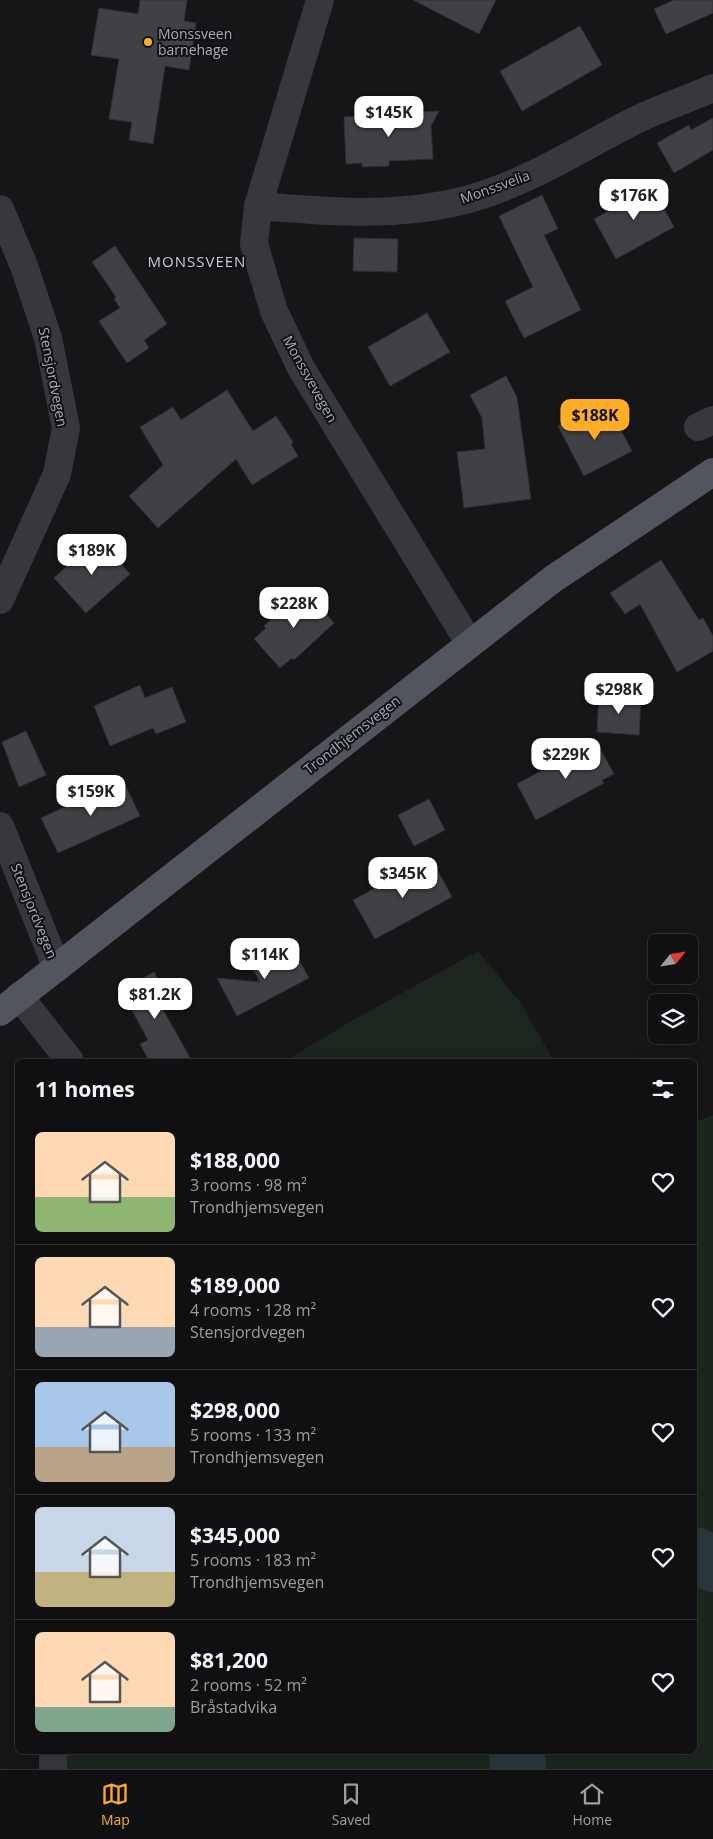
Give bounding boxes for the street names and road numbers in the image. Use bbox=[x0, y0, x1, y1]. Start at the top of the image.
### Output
street label: Monssvelia bbox=[457, 165, 532, 208]
street label: Stensjordvegen bbox=[35, 326, 72, 428]
street label: Monssvevegen bbox=[279, 332, 342, 426]
street label: Trondhjemsvegen bbox=[300, 691, 404, 778]
street label: Stensjordvegen bbox=[7, 860, 62, 961]

